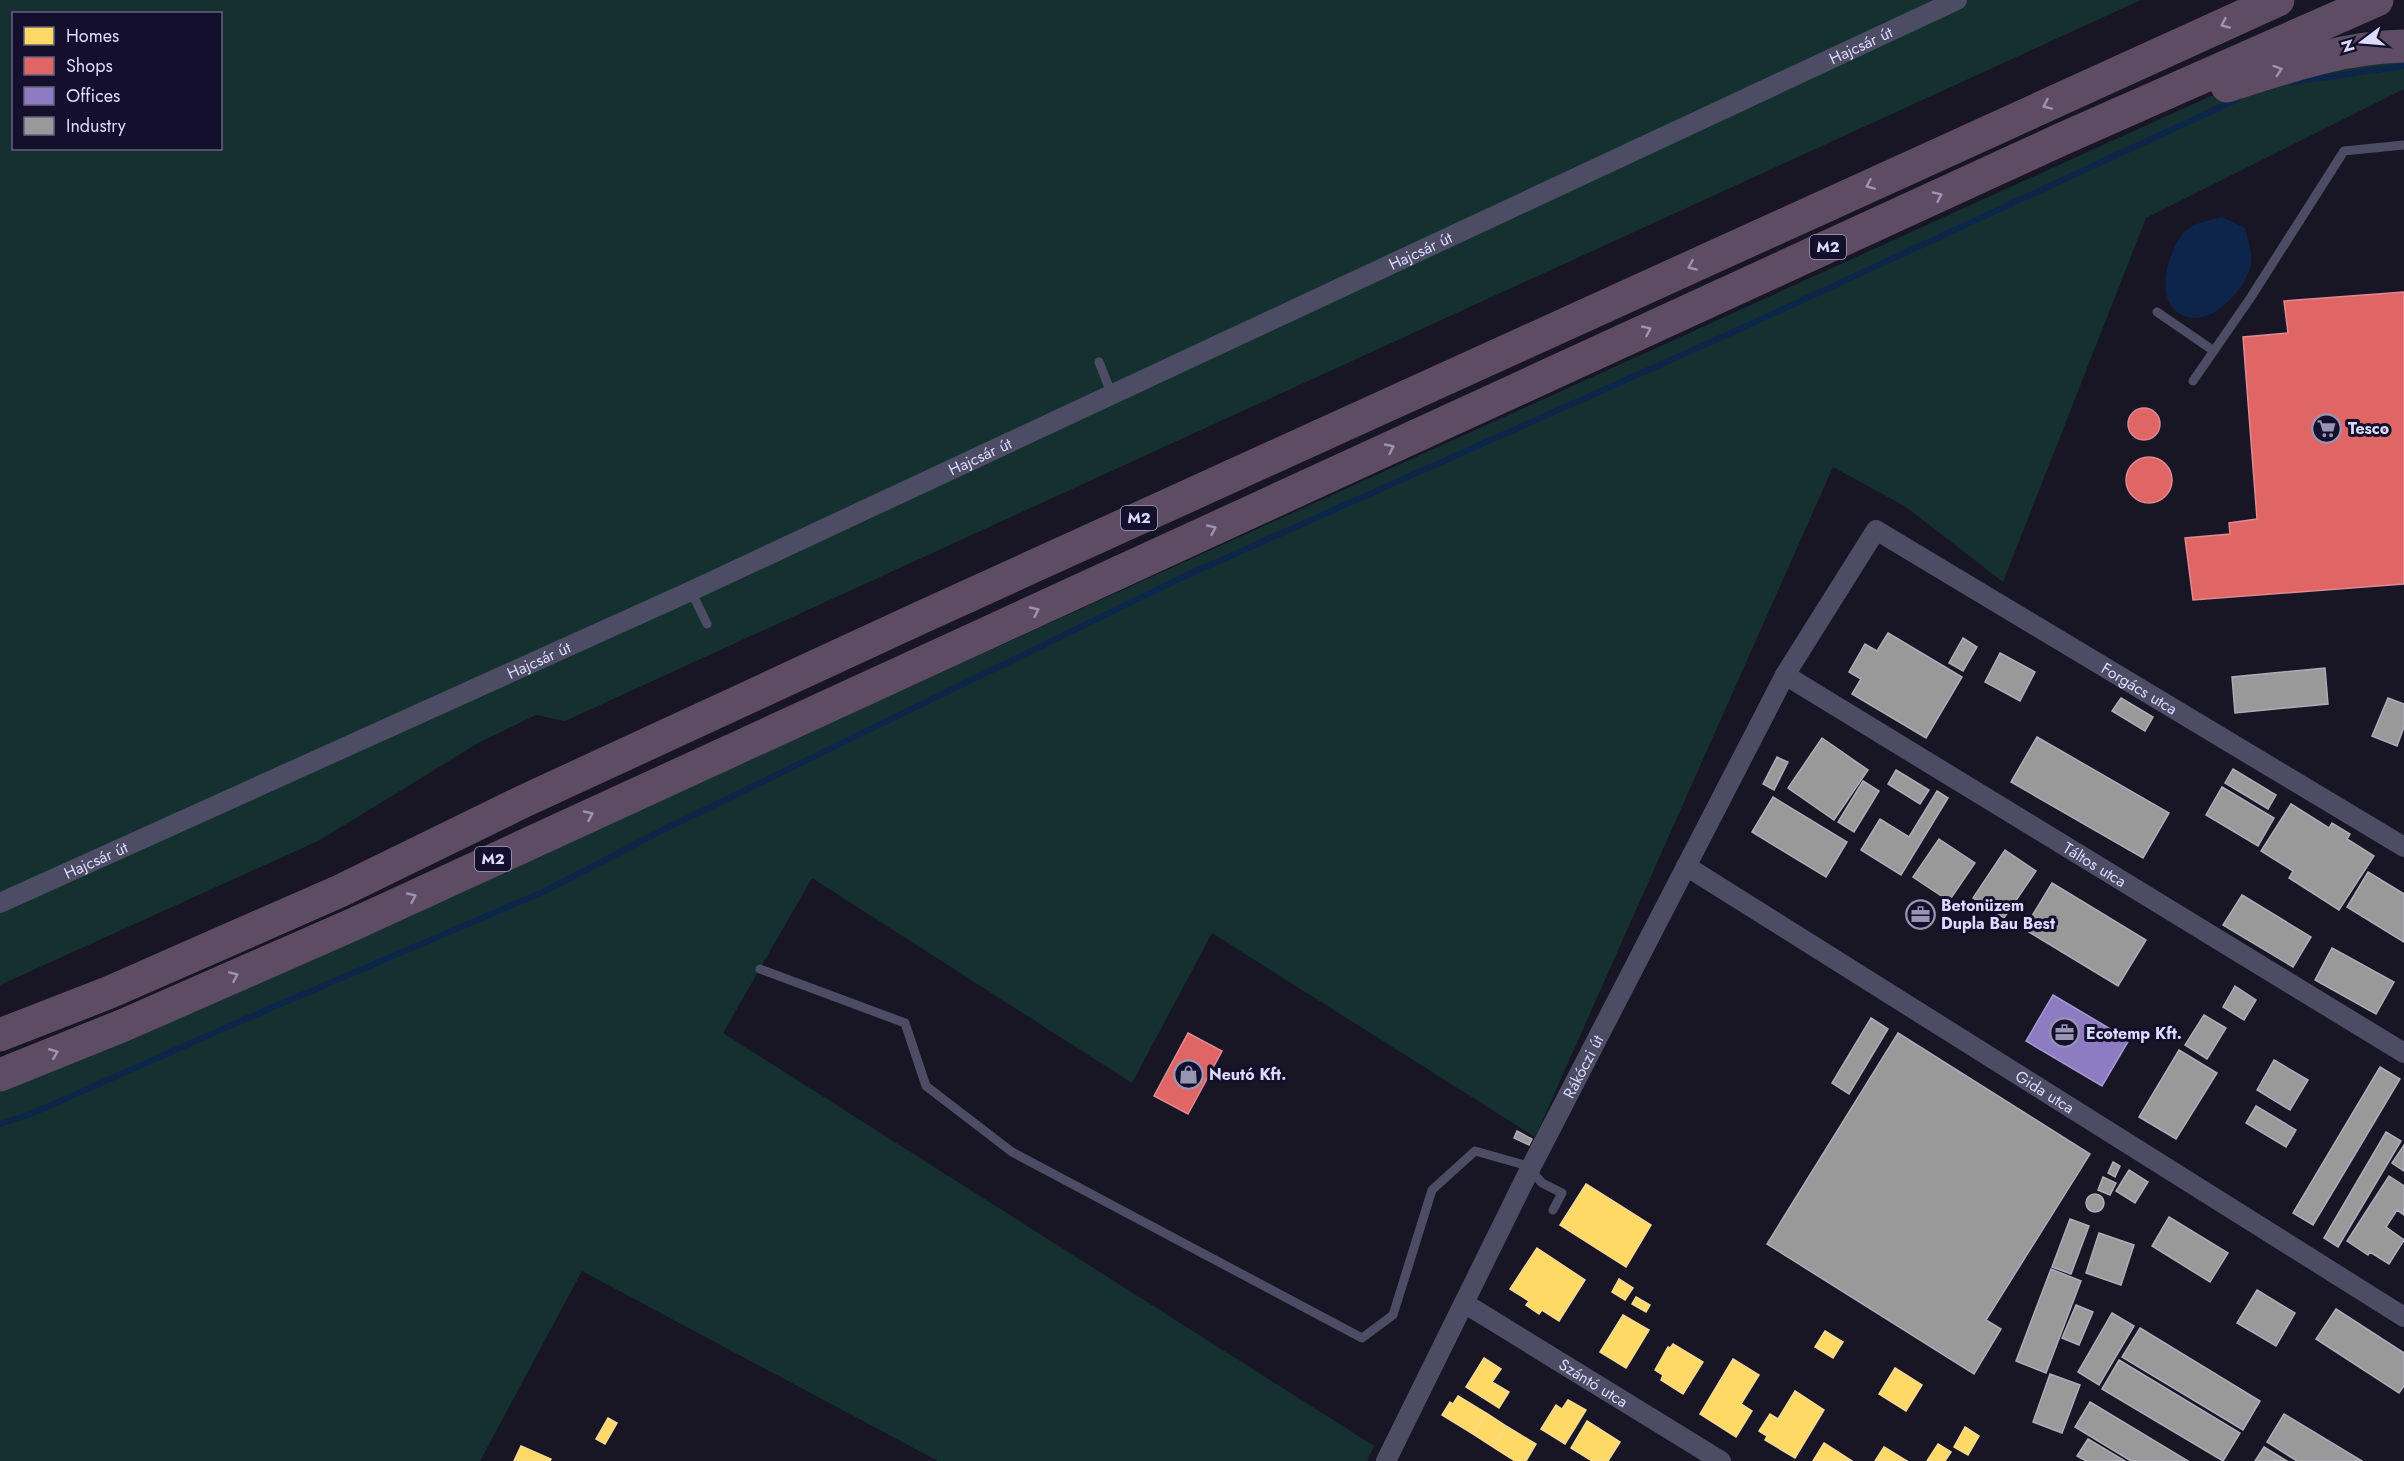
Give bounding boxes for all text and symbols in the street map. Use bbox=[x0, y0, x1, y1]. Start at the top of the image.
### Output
legend bbox=[12, 12, 222, 150]
north arrow bbox=[2332, 12, 2392, 72]
one-way arrow bbox=[2220, 17, 2231, 29]
street label: Hajcsár út bbox=[1825, 20, 1896, 70]
text: Homes bbox=[66, 23, 119, 49]
text: N bbox=[2335, 37, 2361, 55]
text: Shops bbox=[66, 53, 113, 79]
one-way arrow bbox=[2272, 65, 2283, 77]
text: Offices bbox=[66, 83, 120, 109]
one-way arrow bbox=[2043, 97, 2054, 109]
text: Industry bbox=[66, 113, 126, 139]
one-way arrow bbox=[1865, 178, 1876, 190]
one-way arrow bbox=[1932, 191, 1943, 203]
street label: Hajcsár út bbox=[1385, 226, 1456, 275]
road number: M2 bbox=[1810, 235, 1846, 259]
one-way arrow bbox=[1687, 258, 1698, 270]
one-way arrow bbox=[1640, 325, 1651, 337]
supermarket icon: Tesco bbox=[2311, 412, 2343, 444]
place label: Tesco bbox=[2348, 417, 2389, 440]
street label: Hajcsár út bbox=[944, 431, 1016, 481]
one-way arrow bbox=[1383, 443, 1394, 455]
road number: M2 bbox=[1121, 506, 1157, 530]
one-way arrow bbox=[1206, 525, 1217, 537]
one-way arrow bbox=[1029, 606, 1040, 618]
street label: Hajcsár út bbox=[503, 635, 574, 684]
street label: Forgács utca bbox=[2097, 656, 2182, 720]
one-way arrow bbox=[582, 810, 593, 822]
street label: Hajcsár út bbox=[60, 835, 131, 884]
street label: Táltos utca bbox=[2059, 836, 2131, 892]
road number: M2 bbox=[475, 847, 511, 871]
one-way arrow bbox=[405, 892, 416, 904]
place label: Betonüzem Dupla Bau Best bbox=[1941, 894, 2056, 935]
office icon: Betonüzem Dupla Bau Best bbox=[1904, 898, 1936, 930]
one-way arrow bbox=[227, 972, 238, 984]
office icon: Ecotemp Kft. bbox=[2049, 1017, 2081, 1049]
place label: Ecotemp Kft. bbox=[2086, 1022, 2182, 1045]
street label: Rákóczi út bbox=[1557, 1031, 1609, 1102]
one-way arrow bbox=[48, 1048, 59, 1060]
shop icon: Neutó Kft. bbox=[1172, 1058, 1204, 1090]
place label: Neutó Kft. bbox=[1209, 1063, 1286, 1086]
street label: Gida utca bbox=[2011, 1064, 2079, 1119]
street label: Szántó utca bbox=[1555, 1353, 1632, 1413]

